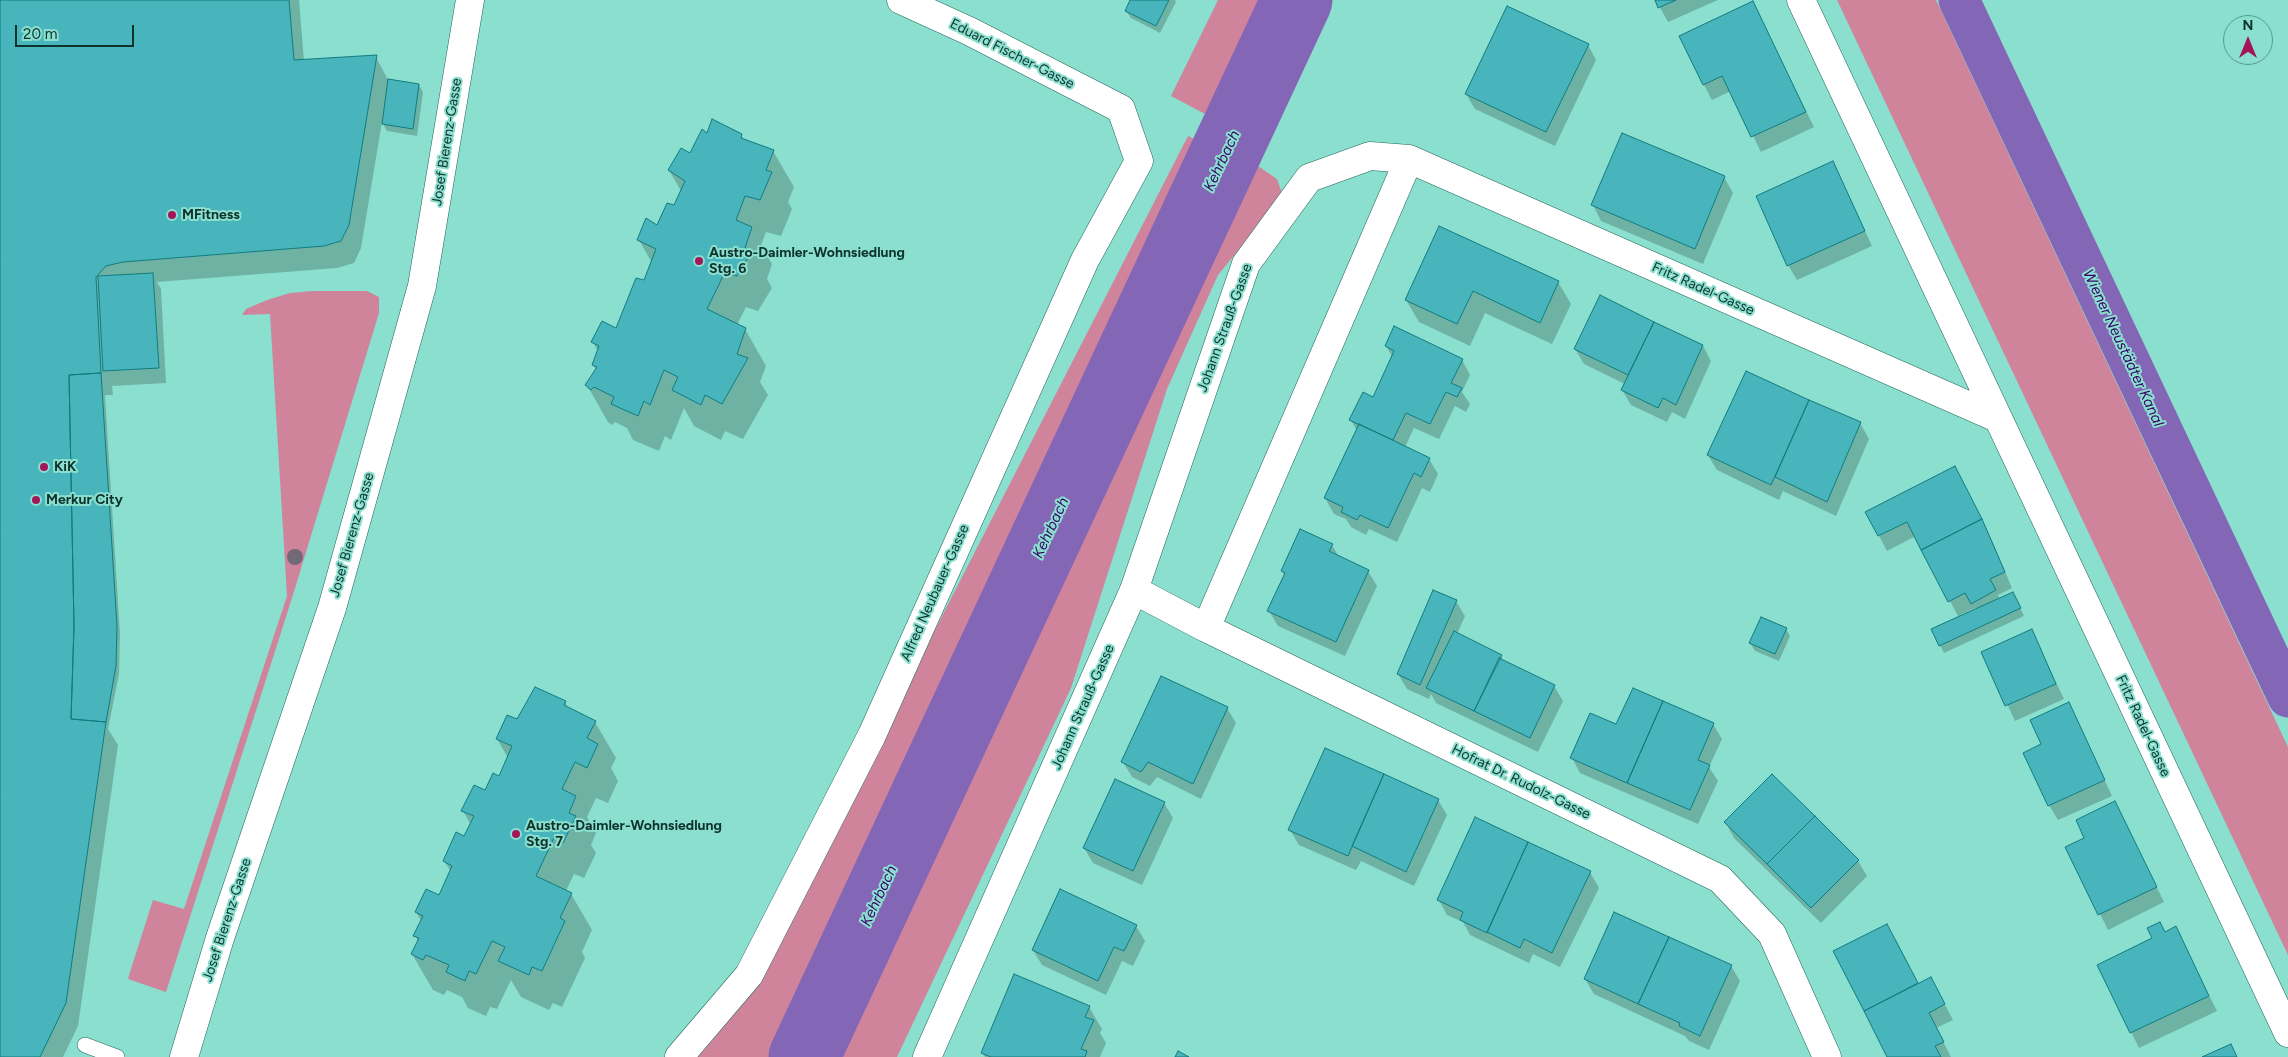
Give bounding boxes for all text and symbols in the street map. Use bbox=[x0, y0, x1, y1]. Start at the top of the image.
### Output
scale bar bbox=[18, 15, 136, 47]
street label: Eduard Fischer-Gasse bbox=[947, 15, 1077, 93]
north arrow bbox=[2223, 15, 2273, 65]
text: N bbox=[2243, 17, 2253, 34]
text: 20 m bbox=[23, 25, 57, 43]
street label: Josef Bierenz-Gasse bbox=[429, 77, 465, 207]
water label: Kehrbach bbox=[1200, 128, 1244, 194]
place label: MFitness bbox=[182, 207, 240, 223]
marker: MFitness bbox=[166, 209, 178, 221]
place label: Austro-Daimler-Wohnsiedlung Stg. 6 bbox=[709, 245, 905, 278]
marker: Austro-Daimler-Wohnsiedlung Stg. 6 bbox=[693, 255, 705, 267]
street label: Fritz Radel-Gasse bbox=[1649, 259, 1757, 319]
street label: Johann Strauß-Gasse bbox=[1194, 262, 1256, 394]
water label: Wiener Neustädter Kanal bbox=[2079, 267, 2167, 429]
place label: KiK bbox=[54, 459, 76, 475]
marker: KiK bbox=[38, 461, 50, 473]
street label: Josef Bierenz-Gasse bbox=[326, 471, 378, 599]
place label: Merkur City bbox=[46, 492, 123, 508]
marker: Merkur City bbox=[30, 494, 42, 506]
water label: Kehrbach bbox=[1029, 495, 1073, 561]
street label: Alfred Neubauer-Gasse bbox=[897, 522, 973, 664]
street label: Johann Strauß-Gasse bbox=[1048, 642, 1118, 772]
street label: Fritz Radel-Gasse bbox=[2112, 673, 2174, 779]
street label: Hofrat Dr. Rudolz-Gasse bbox=[1449, 741, 1593, 823]
place label: Austro-Daimler-Wohnsiedlung Stg. 7 bbox=[526, 818, 722, 850]
marker: Austro-Daimler-Wohnsiedlung Stg. 7 bbox=[510, 828, 522, 840]
street label: Josef Bierenz-Gasse bbox=[199, 856, 255, 984]
water label: Kehrbach bbox=[857, 863, 901, 929]

